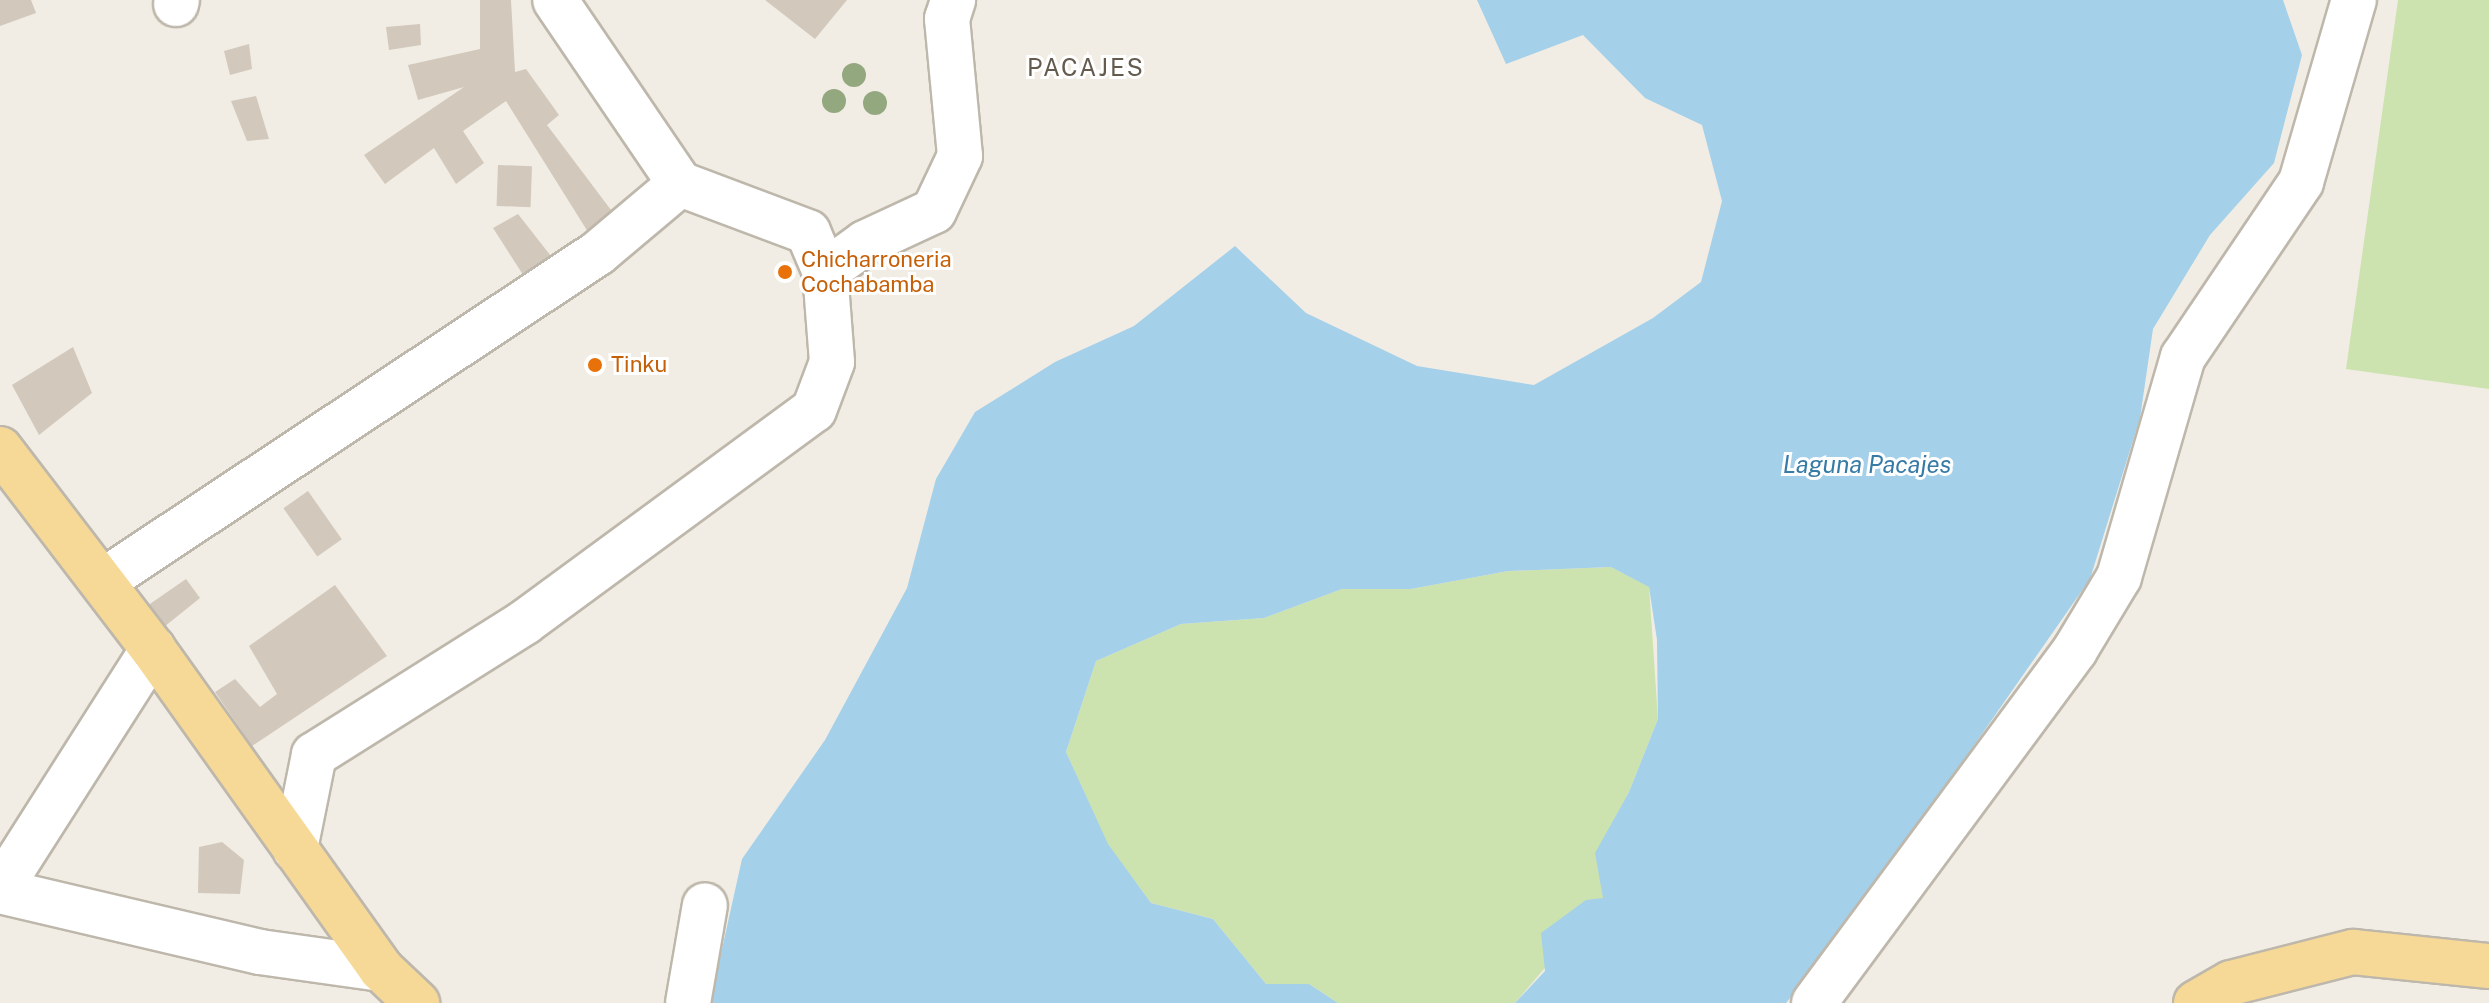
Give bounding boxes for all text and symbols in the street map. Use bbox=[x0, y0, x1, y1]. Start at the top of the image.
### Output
district label: PACAJES bbox=[1027, 54, 1145, 82]
place label: Chicharroneria Cochabamba bbox=[801, 246, 952, 298]
marker: Chicharroneria Cochabamba bbox=[776, 263, 794, 281]
place label: Tinku bbox=[611, 352, 667, 378]
marker: Tinku bbox=[586, 356, 604, 374]
water label: Laguna Pacajes bbox=[1783, 451, 1951, 479]

